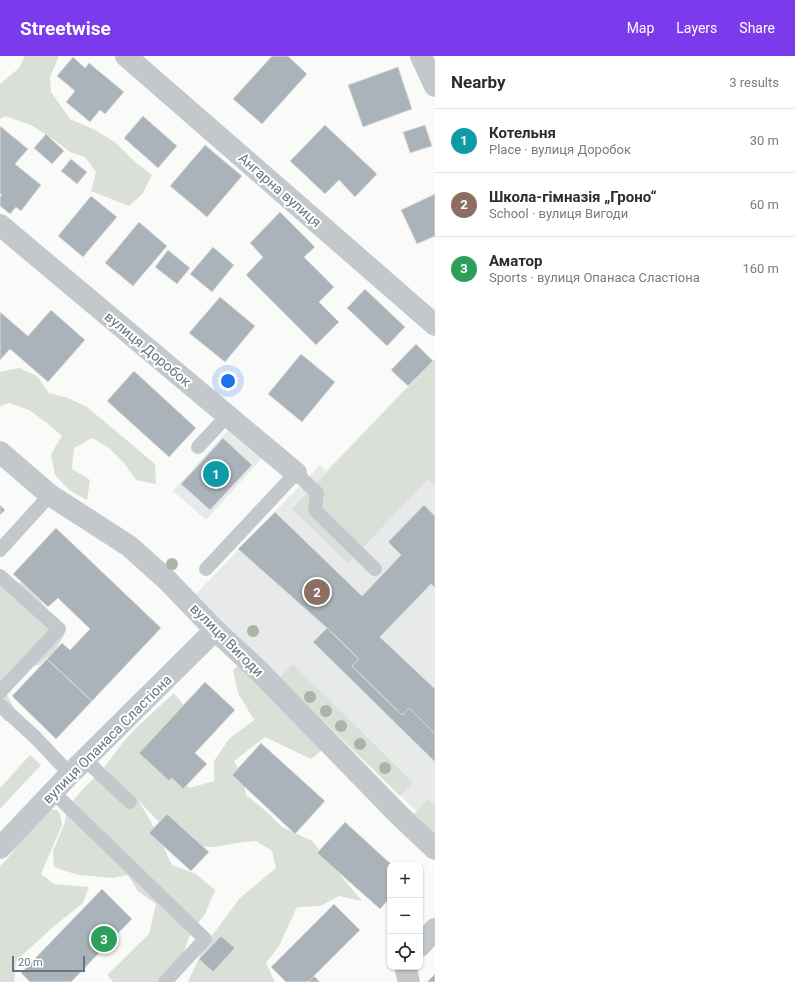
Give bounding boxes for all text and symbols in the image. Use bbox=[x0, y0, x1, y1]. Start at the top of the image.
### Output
text: Streetwise bbox=[20, 17, 111, 40]
text: Map bbox=[627, 20, 654, 36]
text: Layers bbox=[676, 20, 717, 36]
text: Share bbox=[739, 20, 775, 36]
text: Nearby bbox=[451, 72, 506, 92]
text: 3 results bbox=[729, 75, 779, 90]
text: Котельня bbox=[489, 124, 556, 142]
text: 1 bbox=[460, 133, 468, 148]
text: 30 m bbox=[750, 133, 779, 148]
text: Place · вулиця Доробок bbox=[489, 142, 631, 157]
street label: Ангарна вулиця bbox=[235, 150, 325, 230]
text: Школа-гімназія „Гроно“ bbox=[489, 188, 656, 206]
text: 2 bbox=[460, 197, 468, 212]
text: 60 m bbox=[750, 197, 779, 212]
text: School · вулиця Вигоди bbox=[489, 206, 628, 221]
text: Аматор bbox=[489, 252, 542, 270]
text: 3 bbox=[460, 261, 468, 276]
text: 160 m bbox=[742, 261, 779, 276]
text: Sports · вулиця Опанаса Сластіона bbox=[489, 270, 700, 285]
street label: вулиця Доробок bbox=[102, 308, 195, 390]
your location bbox=[218, 371, 238, 391]
pin: 1 bbox=[203, 459, 229, 489]
pin: 2 bbox=[304, 577, 330, 607]
street label: вулиця Вигоди bbox=[187, 600, 267, 680]
street label: вулиця Опанаса Сластіона bbox=[39, 671, 175, 807]
map controls bbox=[387, 862, 423, 970]
button: + bbox=[387, 862, 423, 898]
button: − bbox=[387, 898, 423, 934]
pin: 3 bbox=[91, 924, 117, 954]
button: locate bbox=[387, 934, 423, 970]
scale bar bbox=[12, 954, 85, 973]
text: 20 m bbox=[18, 956, 43, 969]

